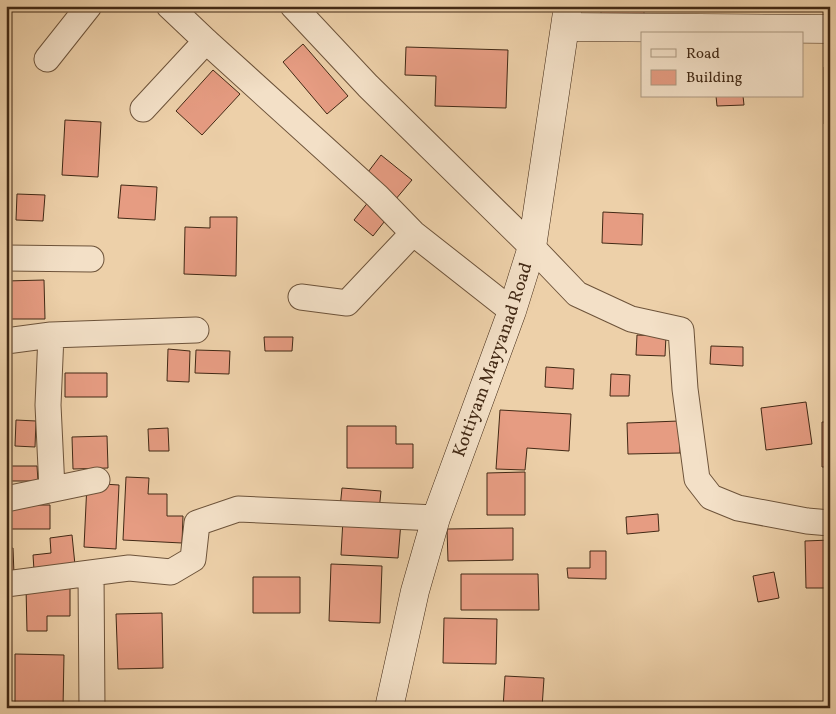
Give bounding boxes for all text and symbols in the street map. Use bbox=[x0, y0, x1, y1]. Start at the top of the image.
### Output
legend bbox=[641, 32, 804, 98]
text: Road bbox=[686, 44, 720, 65]
text: Building bbox=[686, 68, 743, 89]
street label: Kottiyam Mayyanad Road bbox=[447, 259, 539, 461]

